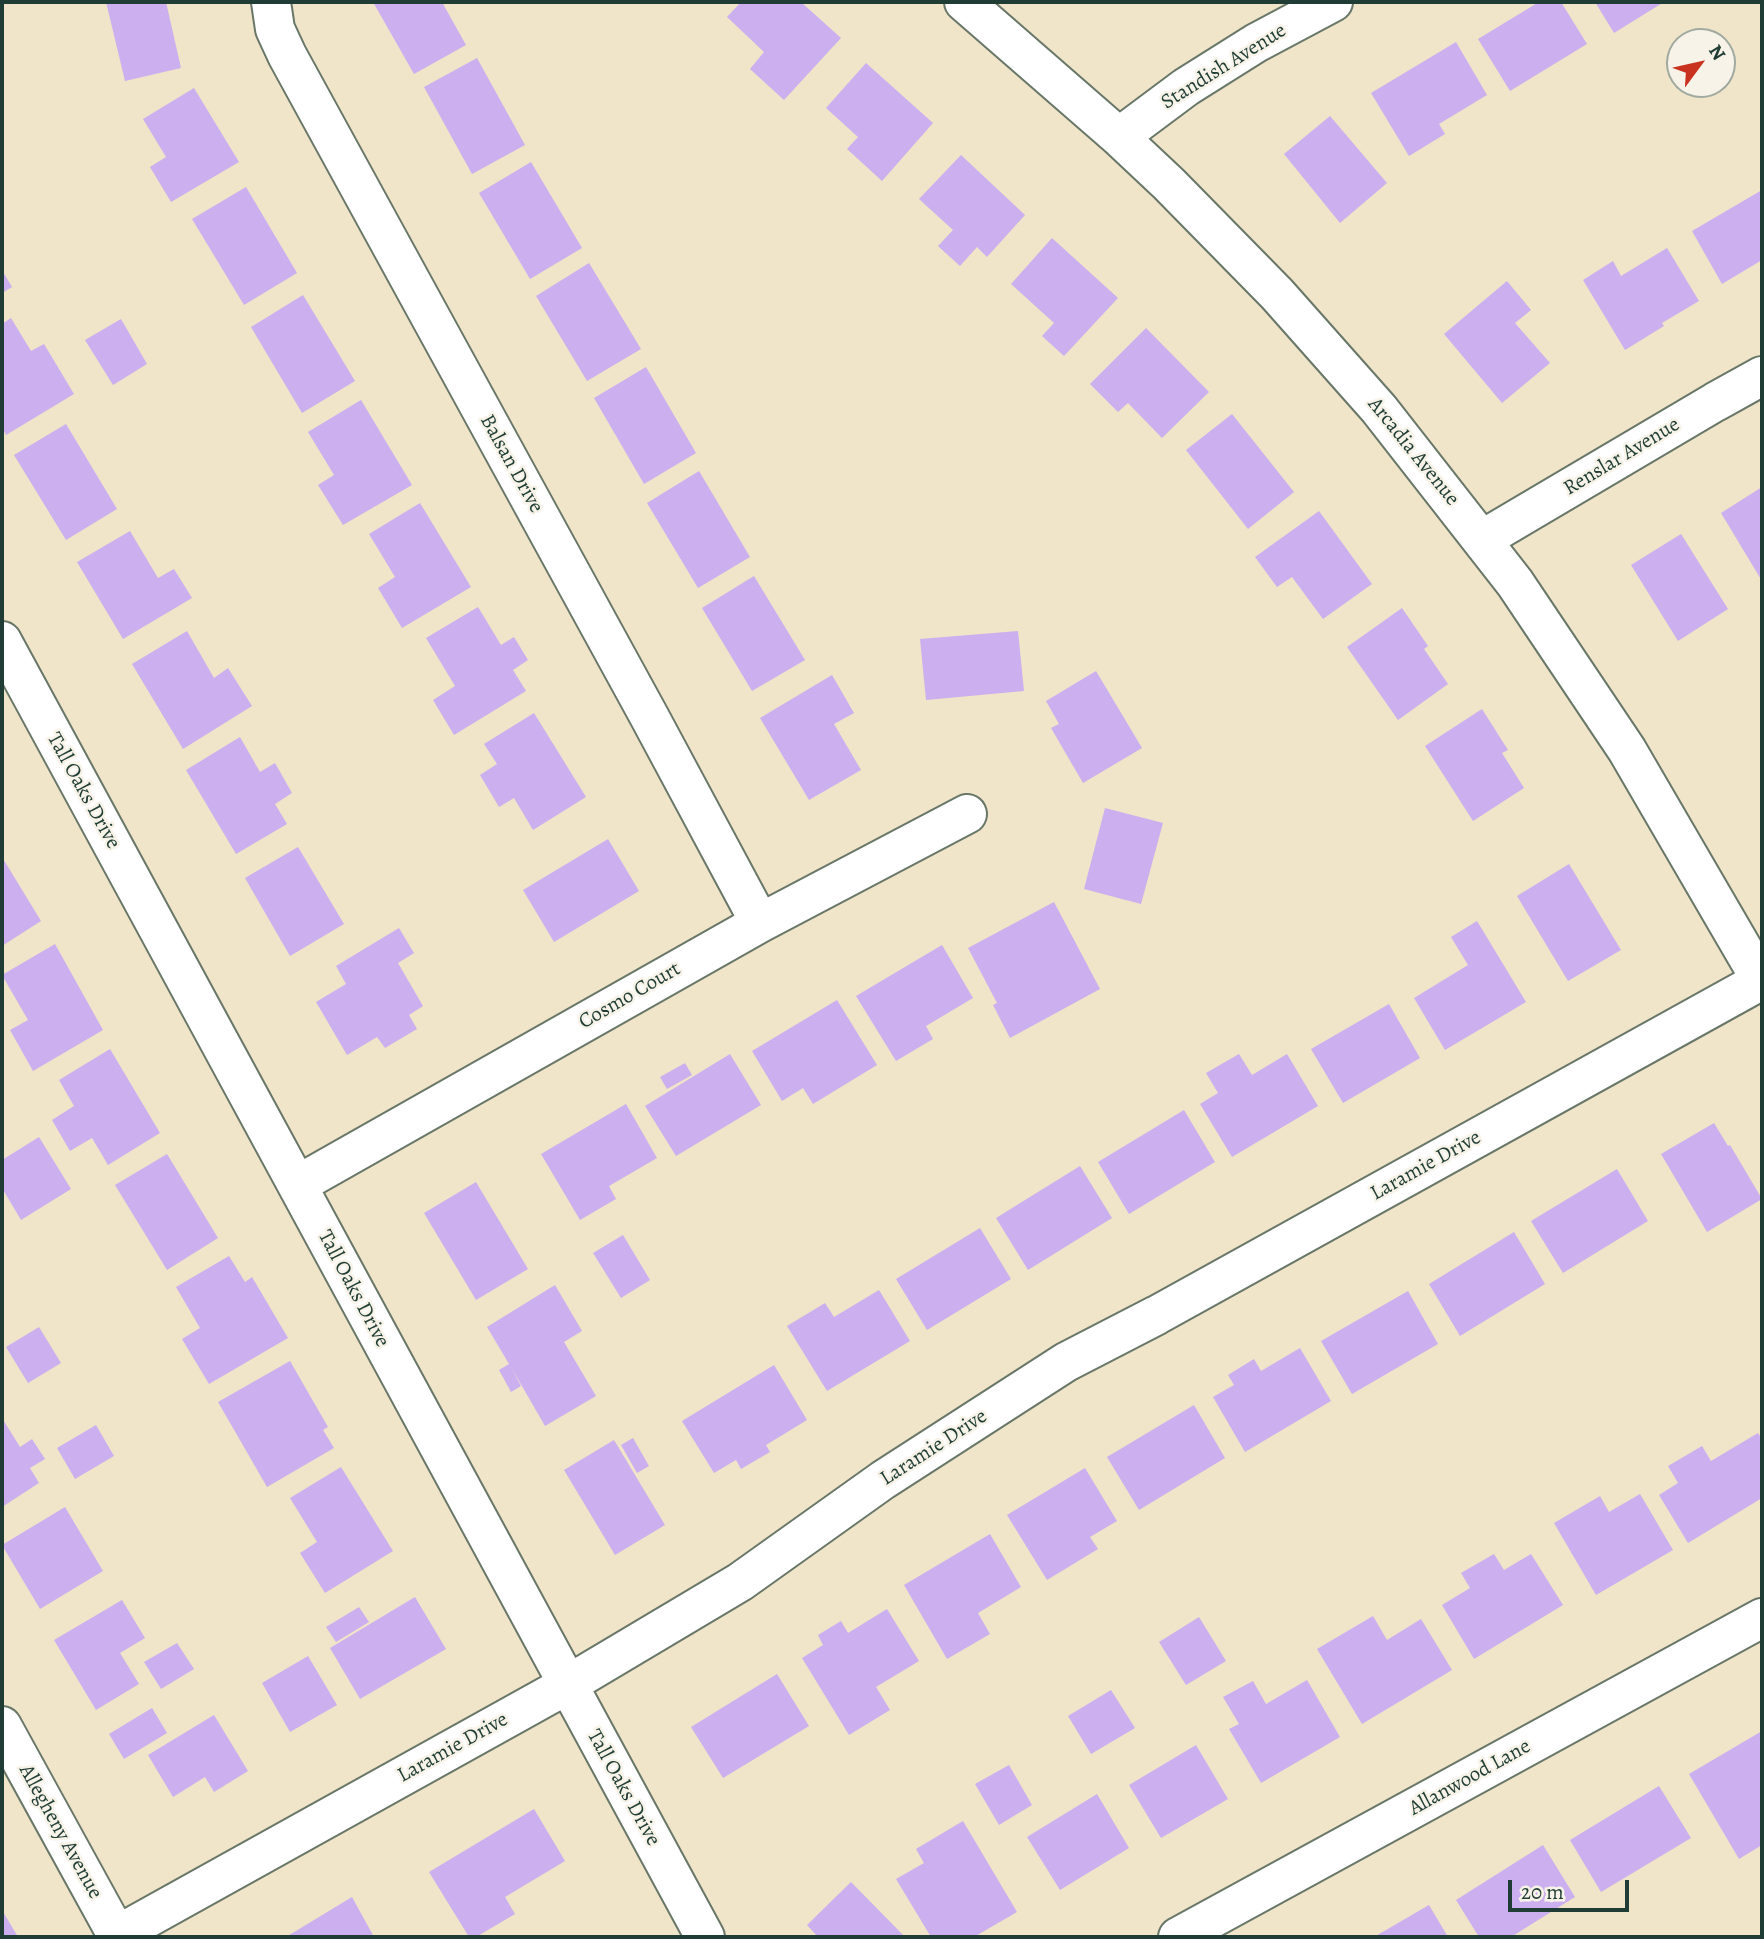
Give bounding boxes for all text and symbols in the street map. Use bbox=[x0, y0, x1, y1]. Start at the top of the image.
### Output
street label: Standish Avenue bbox=[1157, 18, 1291, 116]
north arrow bbox=[1666, 28, 1736, 98]
text: N bbox=[1702, 40, 1732, 66]
street label: Arcadia Avenue bbox=[1362, 393, 1464, 511]
street label: Balsan Drive bbox=[474, 410, 548, 518]
street label: Renslar Avenue bbox=[1559, 412, 1685, 502]
street label: Tall Oaks Drive bbox=[41, 728, 125, 854]
street label: Cosmo Court bbox=[575, 957, 685, 1035]
street label: Laramie Drive bbox=[1366, 1125, 1486, 1207]
street label: Tall Oaks Drive bbox=[312, 1226, 394, 1352]
street label: Laramie Drive bbox=[876, 1404, 992, 1492]
street label: Laramie Drive bbox=[393, 1707, 513, 1789]
street label: Tall Oaks Drive bbox=[581, 1725, 665, 1851]
street label: Allanwood Lane bbox=[1405, 1734, 1535, 1822]
street label: Allegheny Avenue bbox=[13, 1760, 107, 1904]
scale bar bbox=[1512, 1866, 1633, 1910]
text: 20 m bbox=[1521, 1878, 1564, 1906]

